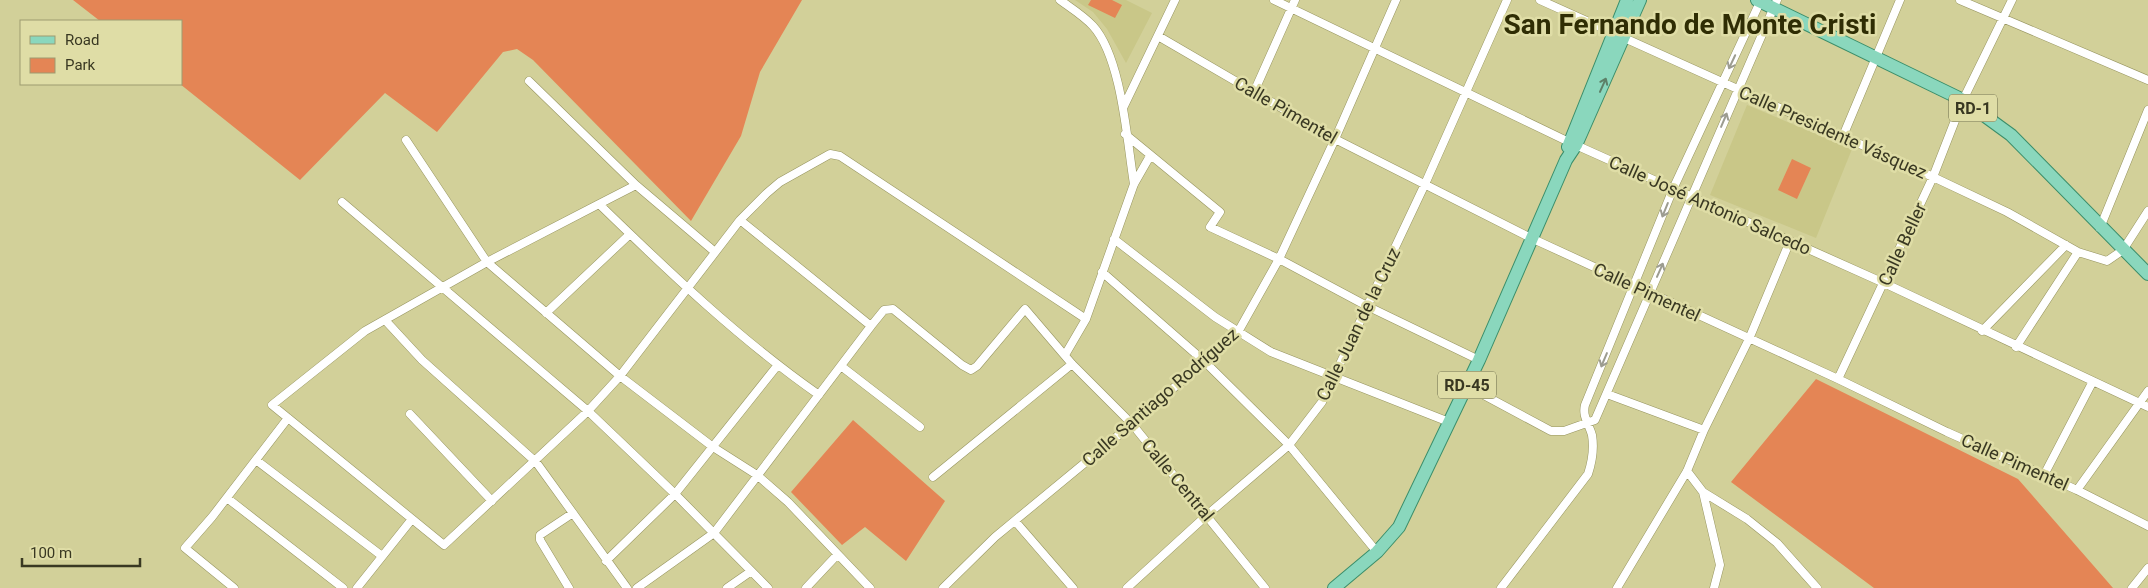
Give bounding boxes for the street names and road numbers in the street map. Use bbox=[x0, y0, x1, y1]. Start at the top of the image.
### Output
street label: Calle Pimentel bbox=[1231, 72, 1341, 148]
street label: Calle Presidente Vásquez bbox=[1736, 81, 1930, 183]
road number: RD-1 bbox=[1949, 95, 1997, 122]
street label: Calle José Antonio Salcedo bbox=[1606, 151, 1814, 259]
street label: Calle Beller bbox=[1874, 199, 1930, 289]
street label: Calle Juan de la Cruz bbox=[1312, 244, 1404, 404]
street label: Calle Pimentel bbox=[1590, 258, 1704, 326]
street label: Calle Santiago Rodríguez bbox=[1078, 323, 1242, 471]
road number: RD-45 bbox=[1438, 372, 1496, 398]
street label: Calle Pimentel bbox=[1958, 429, 2072, 495]
street label: Calle Central bbox=[1137, 434, 1219, 526]

